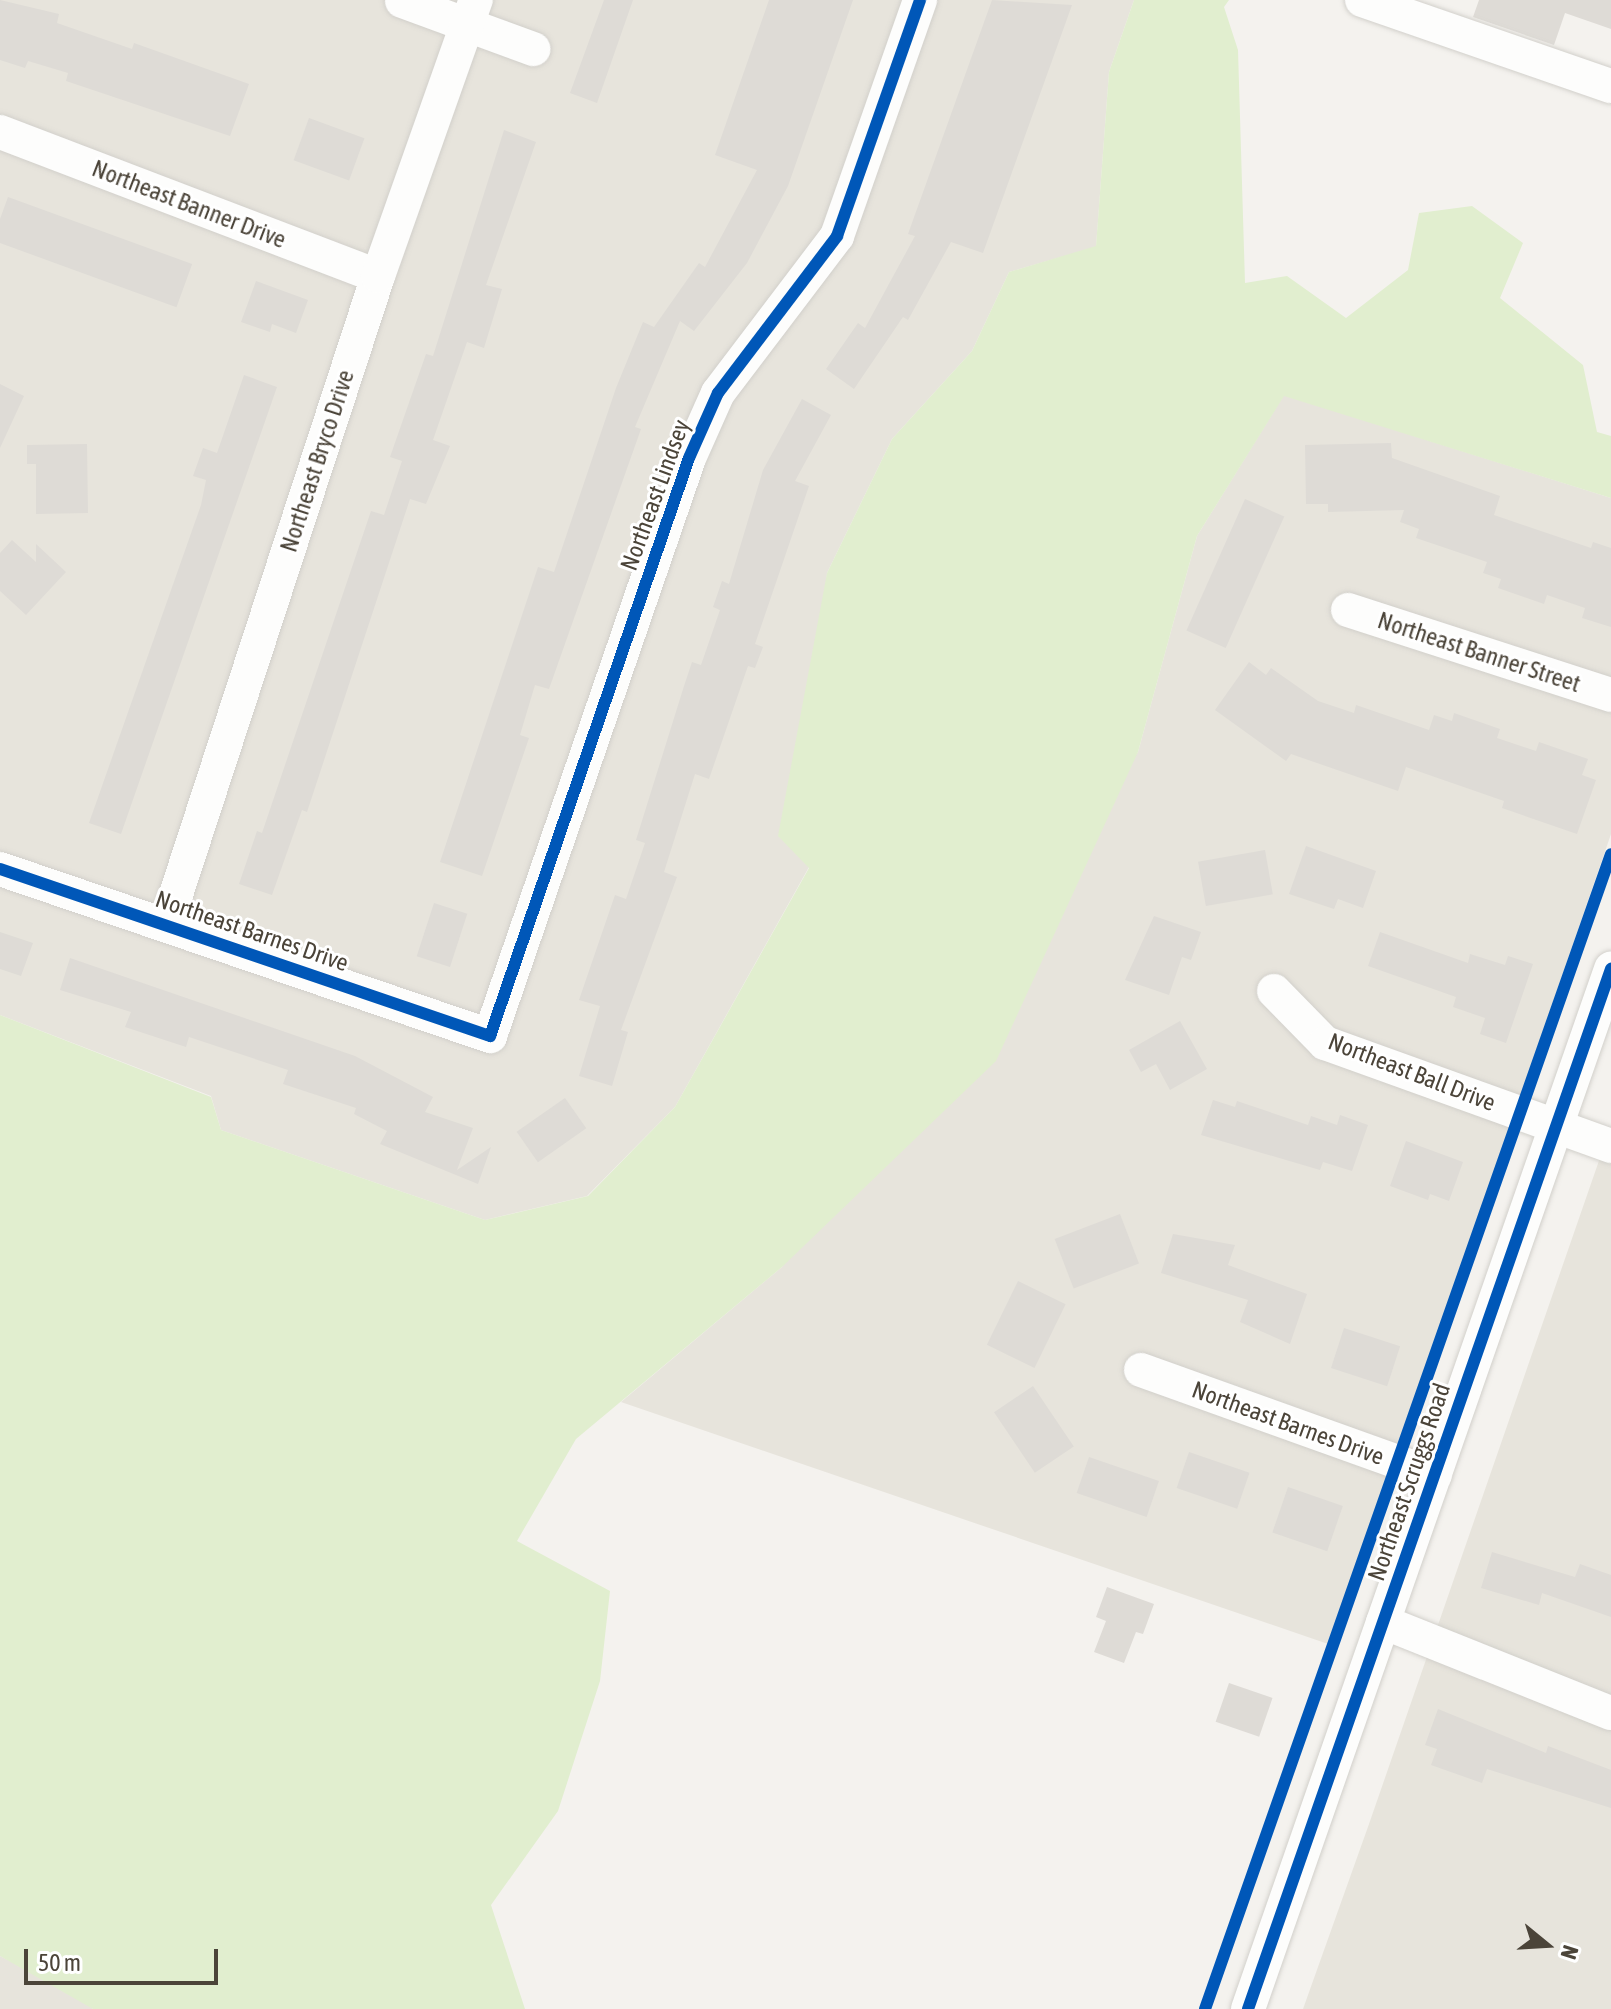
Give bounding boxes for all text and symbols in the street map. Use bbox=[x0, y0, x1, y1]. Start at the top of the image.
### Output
street label: Northeast Banner Drive bbox=[88, 154, 290, 254]
street label: Northeast Bryco Drive bbox=[274, 366, 360, 556]
street label: Northeast Lindsey bbox=[614, 416, 696, 574]
street label: Northeast Banner Street bbox=[1374, 606, 1584, 698]
street label: Northeast Barnes Drive bbox=[152, 884, 352, 978]
street label: Northeast Ball Drive bbox=[1324, 1027, 1500, 1117]
street label: Northeast Barnes Drive bbox=[1188, 1375, 1388, 1471]
street label: Northeast Scruggs Road bbox=[1362, 1379, 1456, 1585]
north arrow bbox=[1507, 1905, 1587, 1985]
scale bar bbox=[28, 1933, 222, 1983]
text: N bbox=[1555, 1942, 1584, 1963]
text: 50 m bbox=[38, 1949, 81, 1976]

